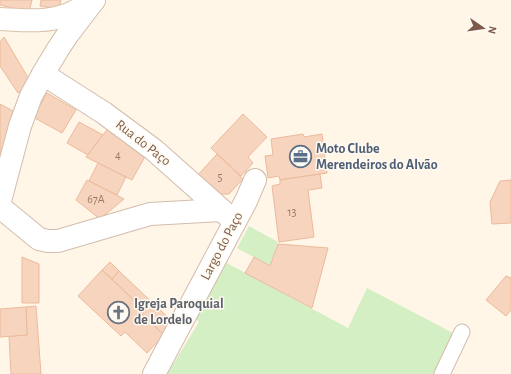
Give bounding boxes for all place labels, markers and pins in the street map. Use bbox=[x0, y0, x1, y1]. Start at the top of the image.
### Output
place label: Moto Clube Merendeiros do Alvão bbox=[316, 142, 438, 172]
office icon: Moto Clube Merendeiros do Alvão bbox=[287, 144, 313, 170]
place label: Igreja Paroquial de Lordelo bbox=[134, 297, 224, 327]
church icon: Igreja Paroquial de Lordelo bbox=[106, 299, 132, 325]

